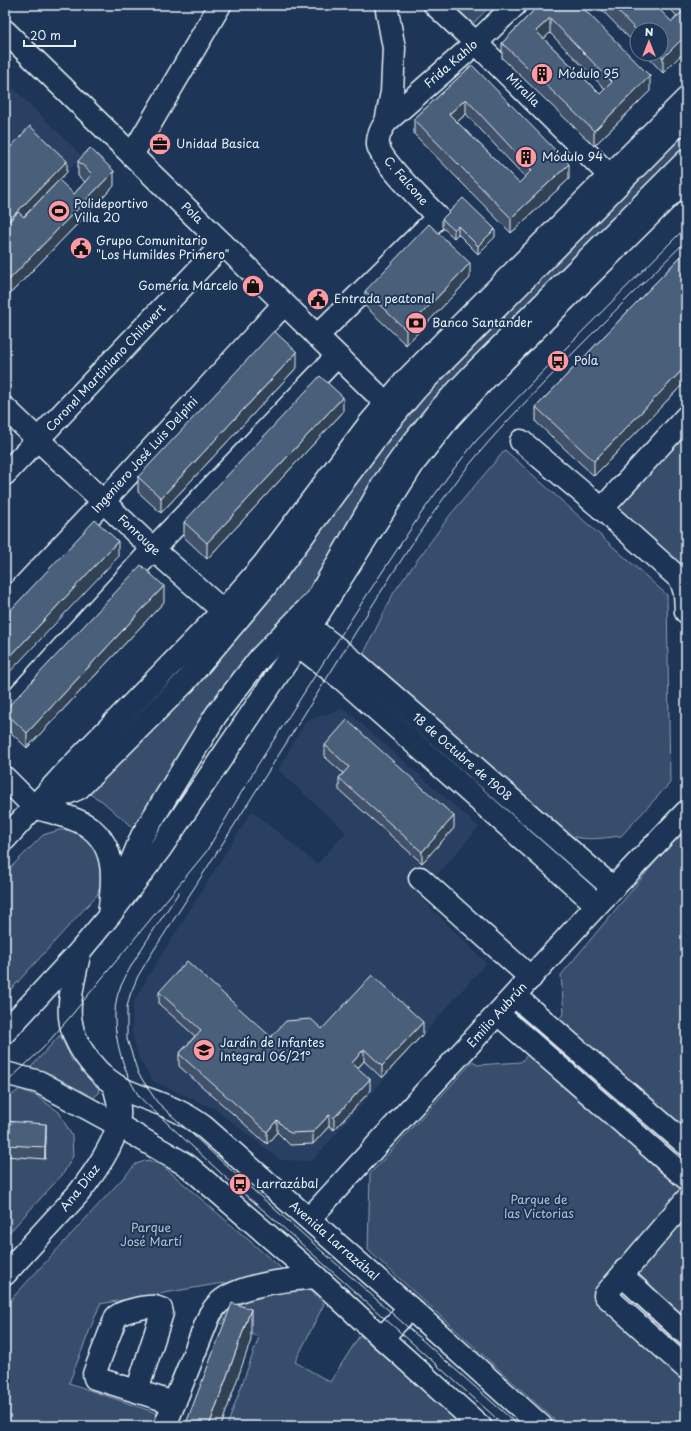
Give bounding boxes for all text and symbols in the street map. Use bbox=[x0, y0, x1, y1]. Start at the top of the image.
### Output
scale bar bbox=[24, 22, 75, 48]
north arrow bbox=[629, 22, 669, 62]
text: N bbox=[645, 23, 654, 40]
text: 20 m bbox=[30, 26, 61, 44]
street label: Frida Kahlo bbox=[420, 35, 481, 92]
building icon: Módulo 95 bbox=[529, 61, 555, 87]
place label: Módulo 95 bbox=[558, 64, 619, 82]
street label: Miralla bbox=[503, 68, 545, 111]
office icon: Unidad Basica bbox=[147, 131, 173, 157]
place label: Unidad Basica bbox=[176, 134, 260, 152]
building icon: Módulo 94 bbox=[513, 144, 539, 170]
place label: Módulo 94 bbox=[542, 147, 603, 165]
street label: C. Falcone bbox=[380, 152, 433, 209]
place label: Polideportivo Villa 20 bbox=[74, 194, 148, 226]
street label: Pola bbox=[178, 197, 208, 228]
sports icon: Polideportivo Villa 20 bbox=[46, 198, 72, 224]
place label: Grupo Comunitario "Los Humildes Primero" bbox=[96, 231, 229, 263]
public building icon: Grupo Comunitario "Los Humildes Primero" bbox=[68, 235, 94, 261]
shop icon: Gomería Marcelo bbox=[240, 273, 266, 299]
place label: Gomería Marcelo bbox=[138, 276, 238, 294]
public building icon: Entrada peatonal bbox=[305, 286, 331, 312]
place label: Entrada peatonal bbox=[334, 289, 435, 307]
street label: Coronel Martiniano Chilavert bbox=[41, 299, 170, 435]
bank icon: Banco Santander bbox=[403, 310, 429, 336]
place label: Banco Santander bbox=[432, 313, 533, 331]
bus stop icon: Pola bbox=[545, 348, 571, 374]
place label: Pola bbox=[574, 351, 599, 369]
street label: Ingeniero José Luis Delpini bbox=[87, 392, 201, 516]
street label: Fonrouge bbox=[114, 510, 165, 559]
street label: 18 de Octubre de 1908 bbox=[409, 708, 516, 805]
street label: Emilio Aubrún bbox=[462, 978, 530, 1051]
place label: Jardín de Infantes Integral 06/21° bbox=[220, 1033, 325, 1065]
school or university icon: Jardín de Infantes Integral 06/21° bbox=[191, 1037, 217, 1063]
street label: Ana Díaz bbox=[55, 1160, 104, 1215]
bus stop icon: Larrazábal bbox=[227, 1171, 253, 1197]
place label: Larrazábal bbox=[256, 1174, 318, 1192]
park label: Parque de las Victorias bbox=[504, 1190, 574, 1222]
street label: Avenida Larrazábal bbox=[286, 1196, 383, 1284]
park label: Parque José Martí bbox=[120, 1218, 182, 1250]

